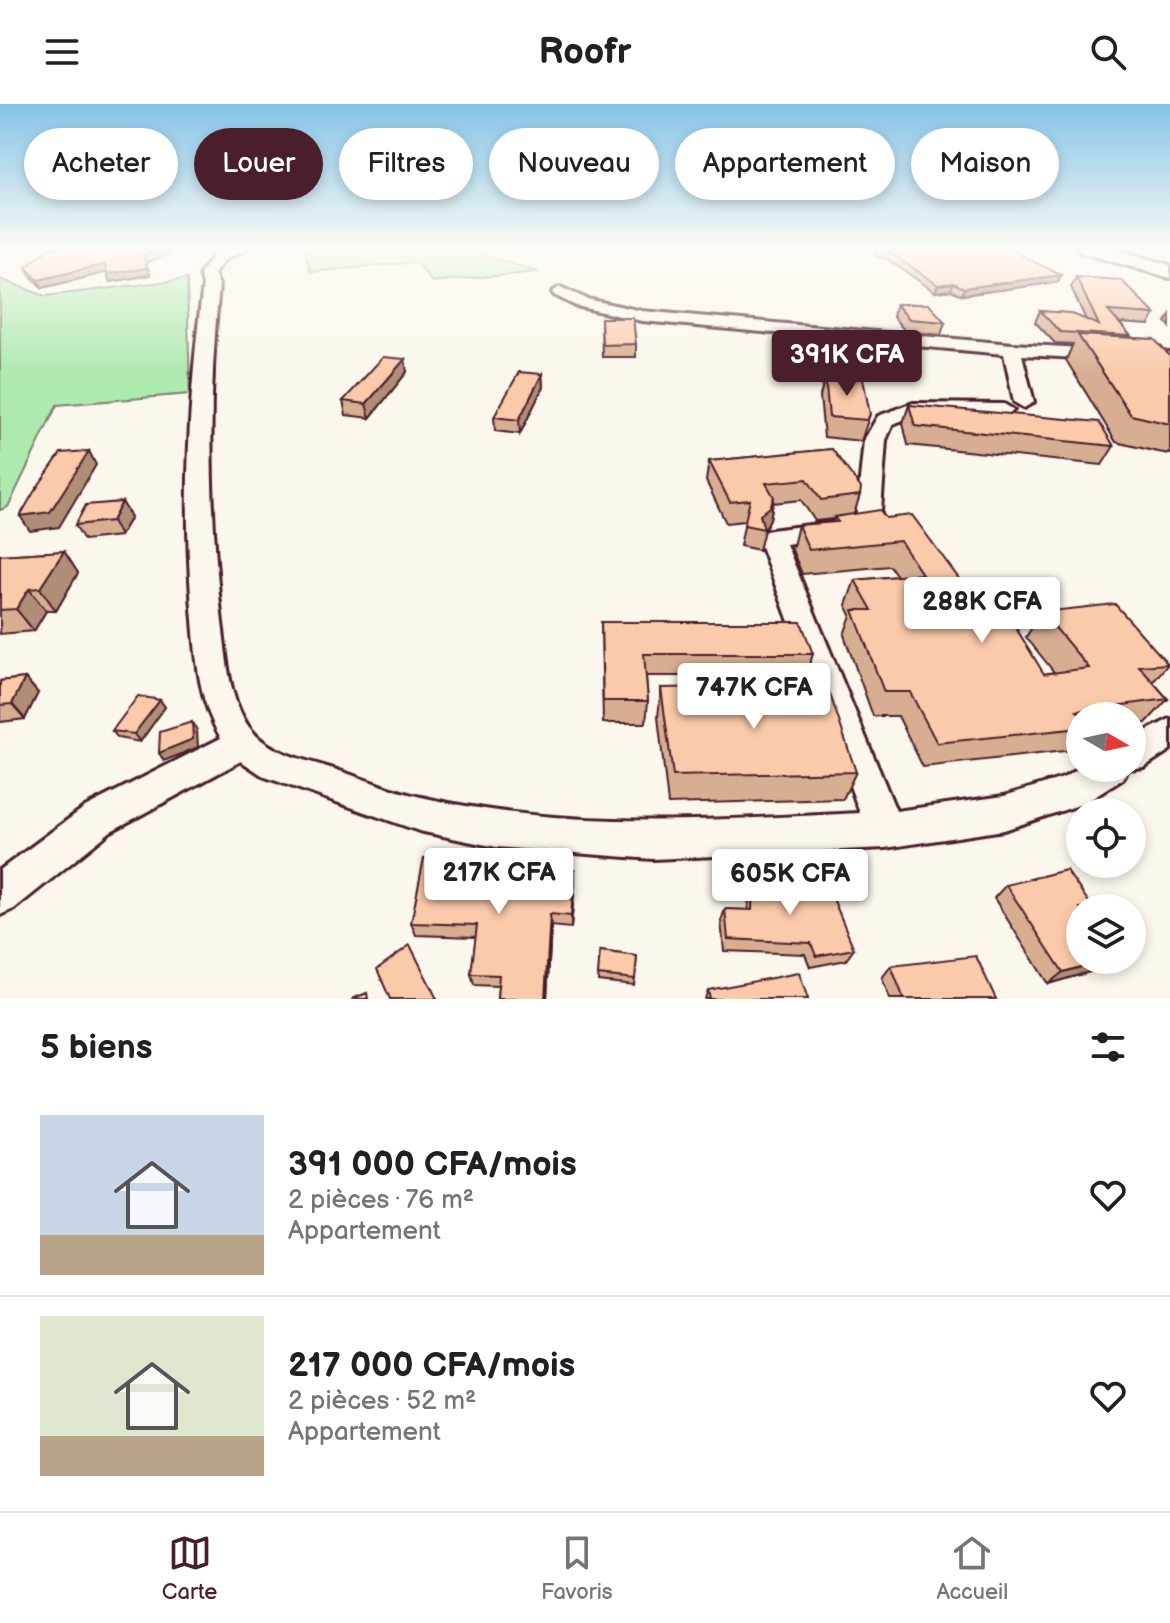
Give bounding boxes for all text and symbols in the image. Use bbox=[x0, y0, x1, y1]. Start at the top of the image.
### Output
icon: menu bbox=[40, 30, 84, 74]
icon: search bbox=[1086, 30, 1130, 74]
text: Roofr bbox=[539, 31, 631, 74]
chip: Acheter bbox=[24, 128, 178, 200]
chip: Louer bbox=[194, 128, 323, 200]
chip: Filtres bbox=[339, 128, 473, 200]
chip: Nouveau bbox=[489, 128, 659, 200]
chip: Appartement bbox=[675, 128, 895, 200]
chip: Maison bbox=[911, 128, 1059, 200]
pin: 391K CFA bbox=[764, 330, 930, 398]
text: 391K CFA bbox=[790, 340, 904, 371]
pin: 288K CFA bbox=[899, 577, 1065, 645]
text: 288K CFA bbox=[922, 587, 1042, 618]
pin: 747K CFA bbox=[671, 663, 837, 731]
text: 747K CFA bbox=[695, 673, 813, 704]
north arrow bbox=[1066, 702, 1146, 782]
map controls bbox=[1066, 702, 1146, 974]
button: locate bbox=[1066, 798, 1146, 878]
pin: 217K CFA bbox=[416, 848, 582, 916]
pin: 605K CFA bbox=[707, 849, 873, 917]
text: 217K CFA bbox=[442, 858, 556, 889]
text: 605K CFA bbox=[730, 859, 850, 890]
button: layers bbox=[1066, 894, 1146, 974]
icon: filters bbox=[1086, 1025, 1130, 1069]
text: 5 biens bbox=[40, 1027, 152, 1068]
text: 391 000 CFA/mois bbox=[288, 1144, 577, 1185]
icon: home bbox=[104, 1147, 200, 1243]
icon: heart bbox=[1086, 1173, 1130, 1217]
text: 2 pièces · 76 m² bbox=[288, 1185, 474, 1216]
text: Appartement bbox=[288, 1216, 441, 1247]
text: 217 000 CFA/mois bbox=[288, 1345, 575, 1386]
icon: home bbox=[104, 1348, 200, 1444]
icon: heart bbox=[1086, 1374, 1130, 1418]
text: 2 pièces · 52 m² bbox=[288, 1386, 476, 1417]
text: Appartement bbox=[288, 1417, 441, 1448]
tab: Carte bbox=[162, 1531, 217, 1606]
tab: Favoris bbox=[541, 1531, 613, 1606]
tab: Accueil bbox=[936, 1531, 1008, 1606]

